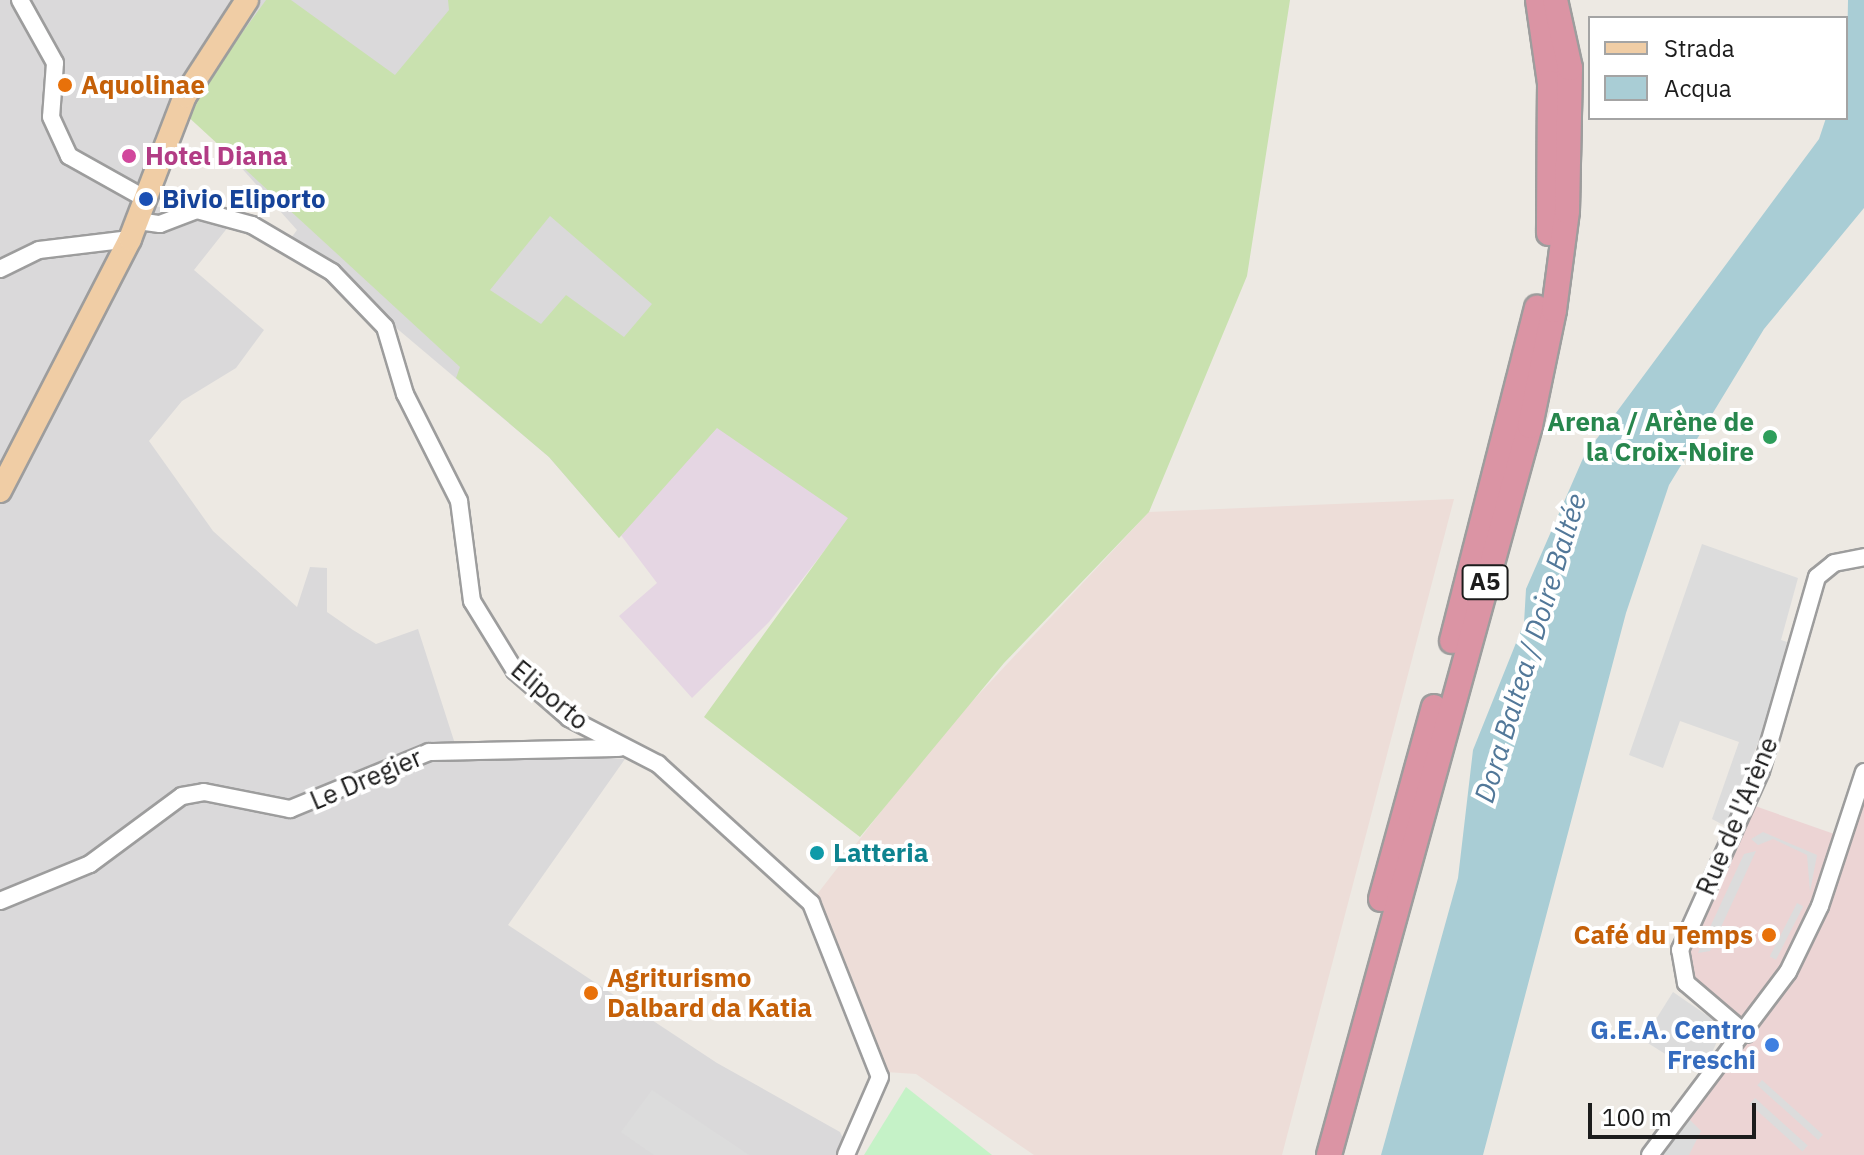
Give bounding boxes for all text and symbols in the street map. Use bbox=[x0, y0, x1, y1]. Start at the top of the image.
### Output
legend bbox=[1588, 16, 1848, 120]
text: Strada bbox=[1664, 32, 1735, 64]
place label: Aquolinae bbox=[81, 69, 205, 101]
text: Acqua bbox=[1664, 72, 1732, 104]
marker: Aquolinae bbox=[56, 76, 74, 94]
place label: Hotel Diana bbox=[145, 140, 287, 172]
marker: Hotel Diana bbox=[120, 147, 138, 165]
place label: Bivio Eliporto bbox=[162, 183, 326, 215]
marker: Bivio Eliporto bbox=[137, 190, 155, 208]
place label: Arena / Arène de la Croix-Noire bbox=[1547, 406, 1754, 468]
marker: Arena / Arène de la Croix-Noire bbox=[1761, 428, 1779, 446]
water label: Dora Baltea / Doire Baltée bbox=[1467, 489, 1593, 807]
road number: A5 bbox=[1461, 562, 1509, 602]
street label: Eliporto bbox=[505, 654, 595, 736]
street label: Rue de l'Arène bbox=[1690, 732, 1784, 900]
street label: Le Dregier bbox=[305, 742, 427, 816]
place label: Latteria bbox=[833, 837, 929, 869]
marker: Latteria bbox=[808, 844, 826, 862]
place label: Café du Temps bbox=[1574, 919, 1753, 951]
marker: Café du Temps bbox=[1760, 926, 1778, 944]
place label: Agriturismo Dalbard da Katia bbox=[607, 962, 812, 1024]
marker: Agriturismo Dalbard da Katia bbox=[582, 984, 600, 1002]
place label: G.E.A. Centro Freschi bbox=[1590, 1014, 1756, 1076]
marker: G.E.A. Centro Freschi bbox=[1763, 1036, 1781, 1054]
scale bar bbox=[1592, 1087, 1760, 1137]
text: 100 m bbox=[1602, 1101, 1672, 1133]

